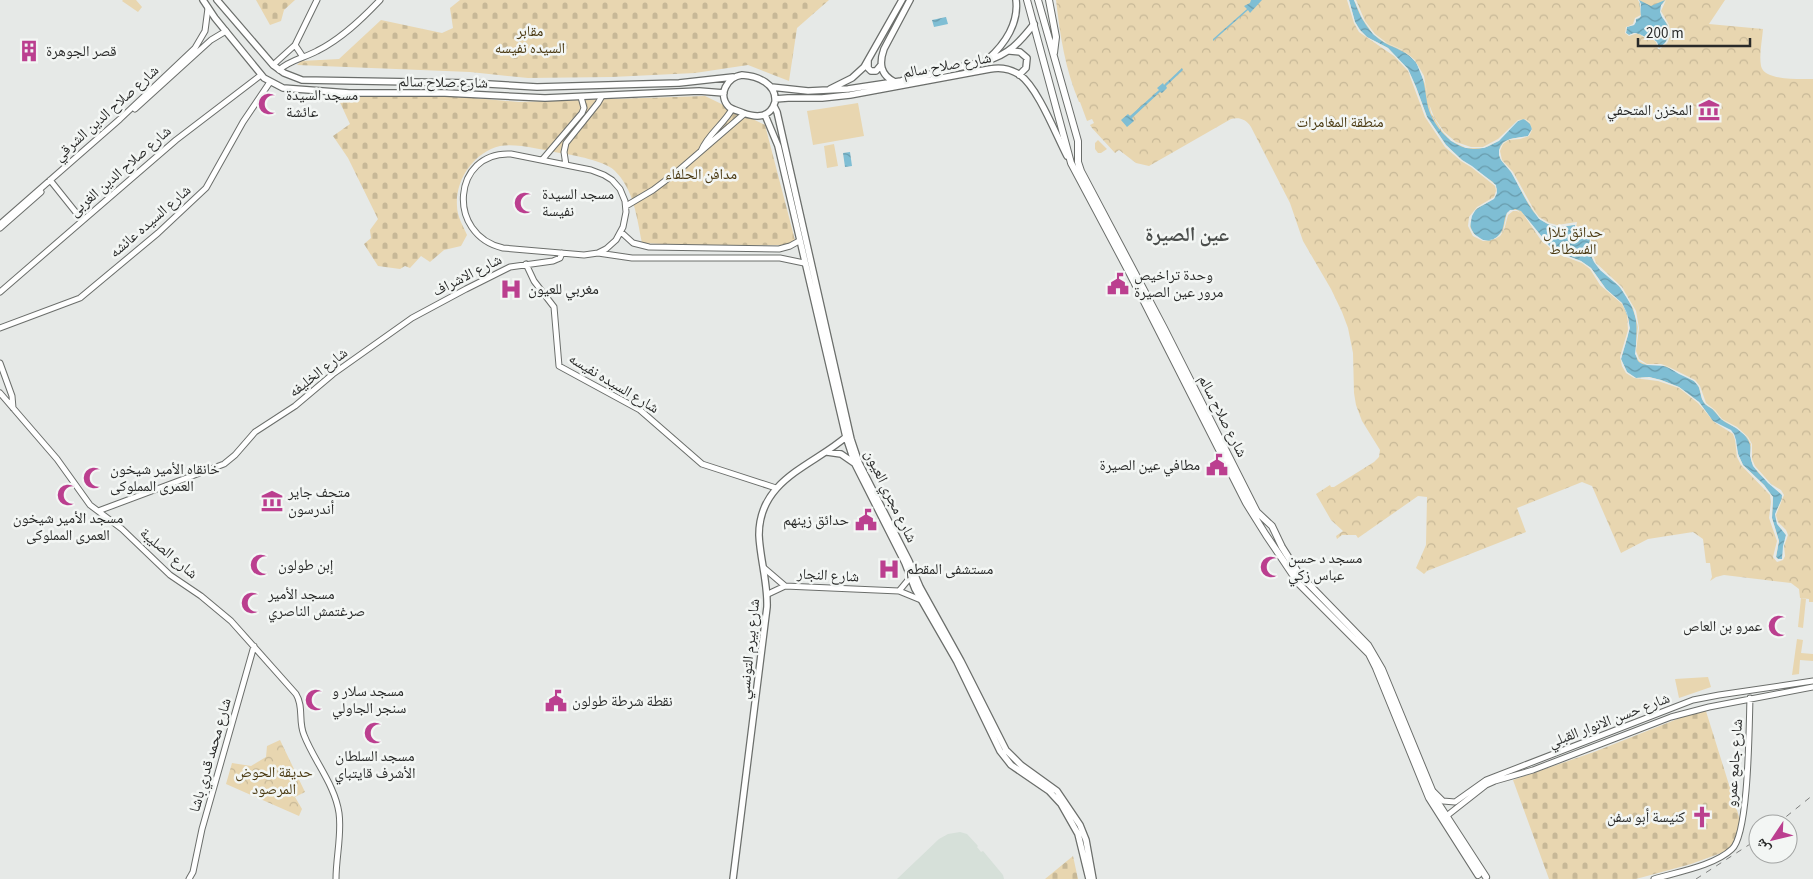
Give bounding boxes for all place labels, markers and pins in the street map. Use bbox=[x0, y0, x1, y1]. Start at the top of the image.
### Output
building icon: قصر الجوهرة bbox=[16, 38, 42, 64]
place label: قصر الجوهرة bbox=[46, 41, 117, 62]
place label: مسجد السيدة عائشة bbox=[286, 85, 358, 123]
mosque icon: مسجد السيدة عائشة bbox=[256, 91, 282, 117]
museum icon: المخزن المتحفي bbox=[1696, 97, 1722, 123]
place label: المخزن المتحفي bbox=[1607, 100, 1692, 122]
place label: مسجد السيدة نفيسة bbox=[542, 184, 614, 222]
mosque icon: مسجد السيدة نفيسة bbox=[512, 190, 538, 216]
place label: وحدة تراخيص مرور عين الصيرة bbox=[1134, 265, 1224, 303]
public building icon: وحدة تراخيص مرور عين الصيرة bbox=[1105, 271, 1131, 297]
hospital icon: مغربي للعيون bbox=[498, 276, 524, 302]
place label: مغربي للعيون bbox=[528, 279, 599, 301]
public building icon: مطافي عين الصيرة bbox=[1204, 452, 1230, 478]
place label: مطافي عين الصيرة bbox=[1100, 455, 1200, 477]
place label: خانقاه الأمير شيخون العمرى المملوكى bbox=[110, 459, 220, 497]
mosque icon: خانقاه الأمير شيخون العمرى المملوكى bbox=[81, 465, 107, 491]
mosque icon: مسجد الأمير شيخون العمرى المملوكى bbox=[55, 482, 81, 508]
place label: متحف جاير أندرسون bbox=[287, 482, 350, 520]
museum icon: متحف جاير أندرسون bbox=[259, 488, 285, 514]
public building icon: حدائق زينهم bbox=[853, 507, 879, 533]
place label: مسجد الأمير شيخون العمرى المملوكى bbox=[13, 508, 123, 546]
place label: حدائق زينهم bbox=[783, 510, 849, 531]
place label: مسجد د حسن عباس زكي bbox=[1288, 548, 1363, 587]
mosque icon: إبن طولون bbox=[248, 552, 274, 578]
mosque icon: مسجد د حسن عباس زكي bbox=[1258, 554, 1284, 580]
place label: إبن طولون bbox=[278, 555, 334, 576]
hospital icon: مستشفى المقطم bbox=[876, 556, 902, 582]
place label: مستشفى المقطم bbox=[906, 559, 994, 580]
place label: مسجد الأمير صرغتمش الناصري bbox=[267, 584, 365, 623]
mosque icon: مسجد الأمير صرغتمش الناصري bbox=[239, 590, 265, 616]
mosque icon: عمرو بن العاص bbox=[1766, 613, 1792, 639]
place label: عمرو بن العاص bbox=[1683, 616, 1762, 637]
place label: مسجد سلار و سنجر الجاولي bbox=[332, 681, 406, 720]
mosque icon: مسجد سلار و سنجر الجاولي bbox=[303, 687, 329, 713]
public building icon: نقطة شرطة طولون bbox=[543, 688, 569, 714]
place label: نقطة شرطة طولون bbox=[572, 691, 673, 712]
mosque icon: مسجد السلطان الأشرف قايتباي bbox=[362, 720, 388, 746]
place label: مسجد السلطان الأشرف قايتباي bbox=[334, 746, 416, 785]
church icon: كنيسة أبو سفن bbox=[1689, 804, 1715, 830]
place label: كنيسة أبو سفن bbox=[1607, 807, 1685, 828]

